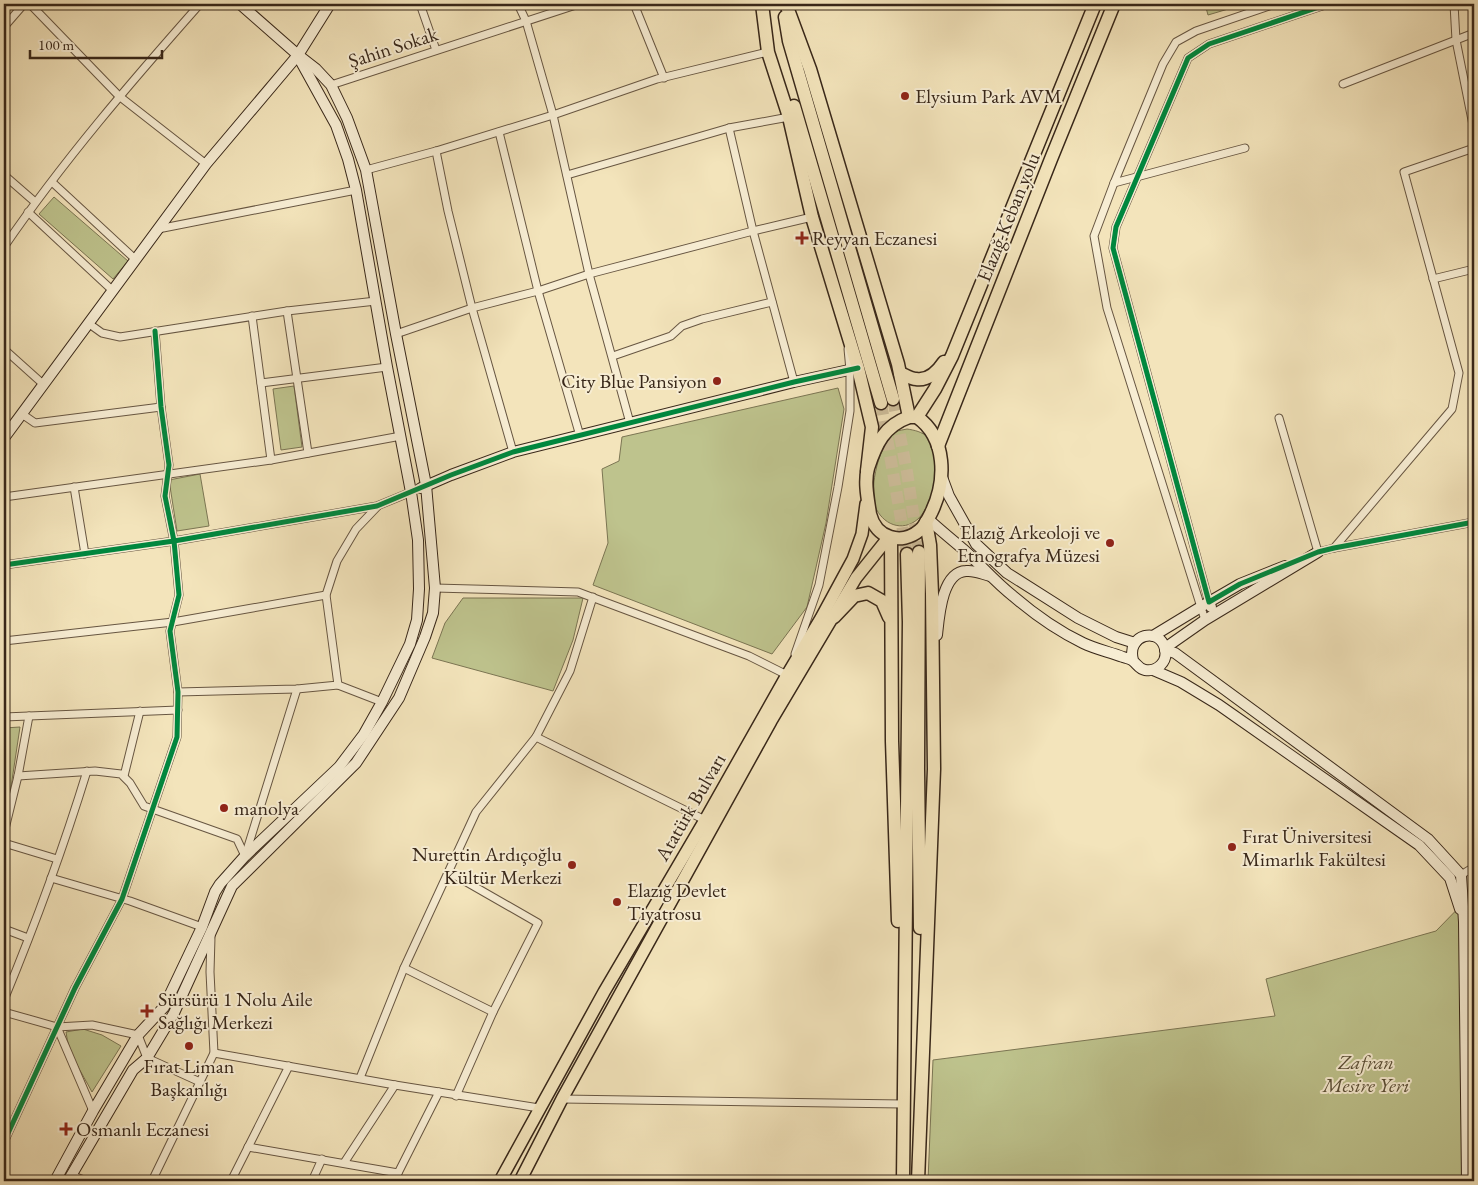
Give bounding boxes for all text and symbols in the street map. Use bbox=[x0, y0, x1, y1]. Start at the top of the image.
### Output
street label: Şahin Sokak bbox=[345, 20, 442, 74]
scale bar bbox=[30, 28, 162, 60]
text: 100 m bbox=[38, 35, 75, 54]
place label: Elysium Park AVM bbox=[915, 83, 1062, 109]
marker: Elysium Park AVM bbox=[899, 90, 911, 102]
street label: Elazığ-Keban yolu bbox=[970, 148, 1046, 286]
place label: Reyyan Eczanesi bbox=[812, 225, 938, 251]
marker: Reyyan Eczanesi bbox=[796, 232, 808, 244]
place label: City Blue Pansiyon bbox=[561, 368, 707, 394]
marker: City Blue Pansiyon bbox=[711, 375, 723, 387]
place label: Elazığ Arkeoloji ve Etnografya Müzesi bbox=[957, 519, 1100, 568]
marker: Elazığ Arkeoloji ve Etnografya Müzesi bbox=[1104, 537, 1116, 549]
street label: Atatürk Bulvarı bbox=[648, 748, 731, 866]
place label: manolya bbox=[234, 795, 299, 821]
marker: manolya bbox=[218, 802, 230, 814]
place label: Fırat Üniversitesi Mimarlık Fakültesi bbox=[1242, 823, 1386, 872]
place label: Nurettin Ardıçoğlu Kültür Merkezi bbox=[412, 841, 562, 890]
marker: Fırat Üniversitesi Mimarlık Fakültesi bbox=[1226, 841, 1238, 853]
marker: Nurettin Ardıçoğlu Kültür Merkezi bbox=[566, 859, 578, 871]
place label: Elazığ Devlet Tiyatrosu bbox=[627, 877, 727, 926]
marker: Elazığ Devlet Tiyatrosu bbox=[611, 896, 623, 908]
place label: Sürsürü 1 Nolu Aile Sağlığı Merkezi bbox=[158, 986, 313, 1035]
marker: Sürsürü 1 Nolu Aile Sağlığı Merkezi bbox=[140, 1004, 154, 1018]
marker: Fırat Liman Başkanlığı bbox=[183, 1040, 195, 1052]
park label: Zafran Mesire Yeri bbox=[1322, 1049, 1410, 1098]
place label: Fırat Liman Başkanlığı bbox=[144, 1053, 235, 1102]
place label: Osmanlı Eczanesi bbox=[76, 1116, 209, 1142]
marker: Osmanlı Eczanesi bbox=[60, 1123, 72, 1135]

